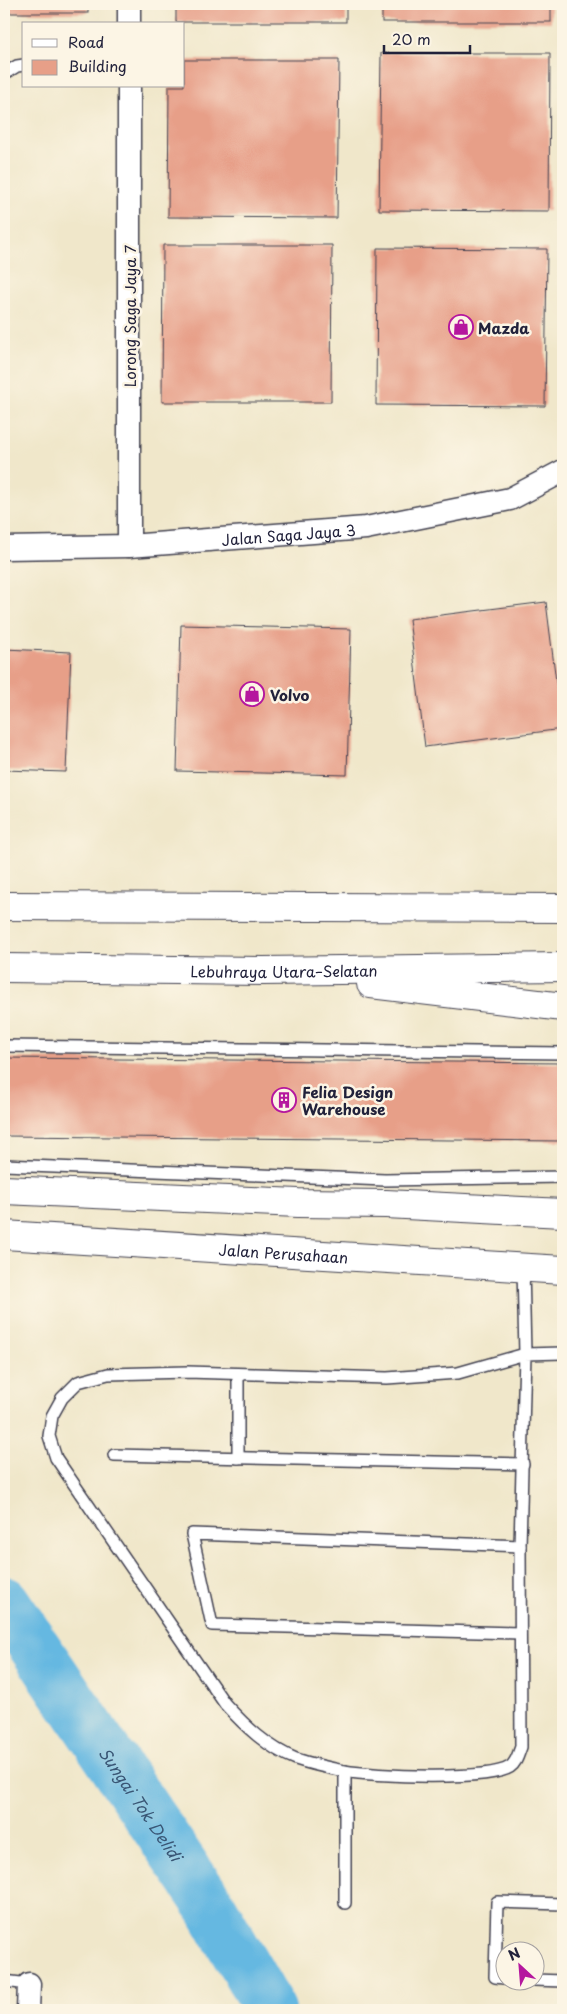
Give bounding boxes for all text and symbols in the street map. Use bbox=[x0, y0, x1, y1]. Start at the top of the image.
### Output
legend bbox=[22, 22, 185, 88]
scale bar bbox=[384, 22, 471, 54]
text: 20 m bbox=[392, 27, 431, 50]
text: Road bbox=[68, 30, 104, 53]
text: Building bbox=[68, 54, 127, 77]
street label: Lorong Saga Jaya 7 bbox=[118, 244, 141, 387]
shop icon: Mazda bbox=[448, 314, 474, 340]
place label: Mazda bbox=[478, 316, 530, 339]
street label: Jalan Saga Jaya 3 bbox=[221, 517, 356, 550]
shop icon: Volvo bbox=[239, 681, 265, 707]
place label: Volvo bbox=[270, 683, 310, 706]
street label: Lebuhraya Utara–Selatan bbox=[190, 958, 378, 983]
place label: Felia Design Warehouse bbox=[302, 1080, 393, 1120]
building icon: Felia Design Warehouse bbox=[271, 1087, 297, 1113]
street label: Jalan Perusahaan bbox=[218, 1237, 349, 1268]
water label: Sungai Tok Delidi bbox=[94, 1742, 190, 1868]
north arrow bbox=[494, 1942, 544, 1992]
text: N bbox=[504, 1942, 524, 1966]

